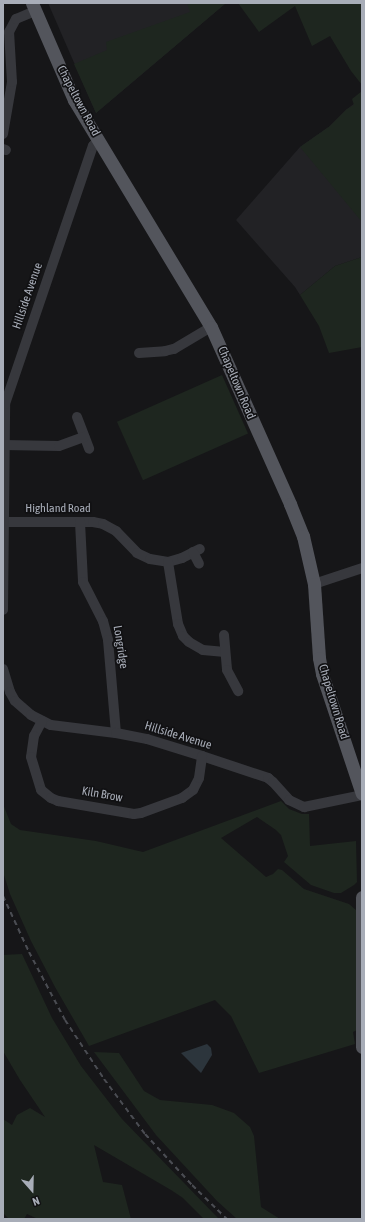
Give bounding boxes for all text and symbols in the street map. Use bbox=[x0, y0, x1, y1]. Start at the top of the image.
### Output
street label: Chapeltown Road bbox=[53, 63, 103, 139]
street label: Hillside Avenue bbox=[10, 261, 46, 331]
street label: Chapeltown Road bbox=[214, 345, 258, 421]
street label: Highland Road bbox=[25, 502, 91, 516]
street label: Longridge bbox=[109, 624, 131, 670]
street label: Chapeltown Road bbox=[315, 663, 351, 741]
street label: Hillside Avenue bbox=[143, 719, 213, 753]
street label: Kiln Brow bbox=[80, 784, 124, 806]
north arrow bbox=[12, 1170, 52, 1210]
text: N bbox=[31, 1195, 41, 1208]

